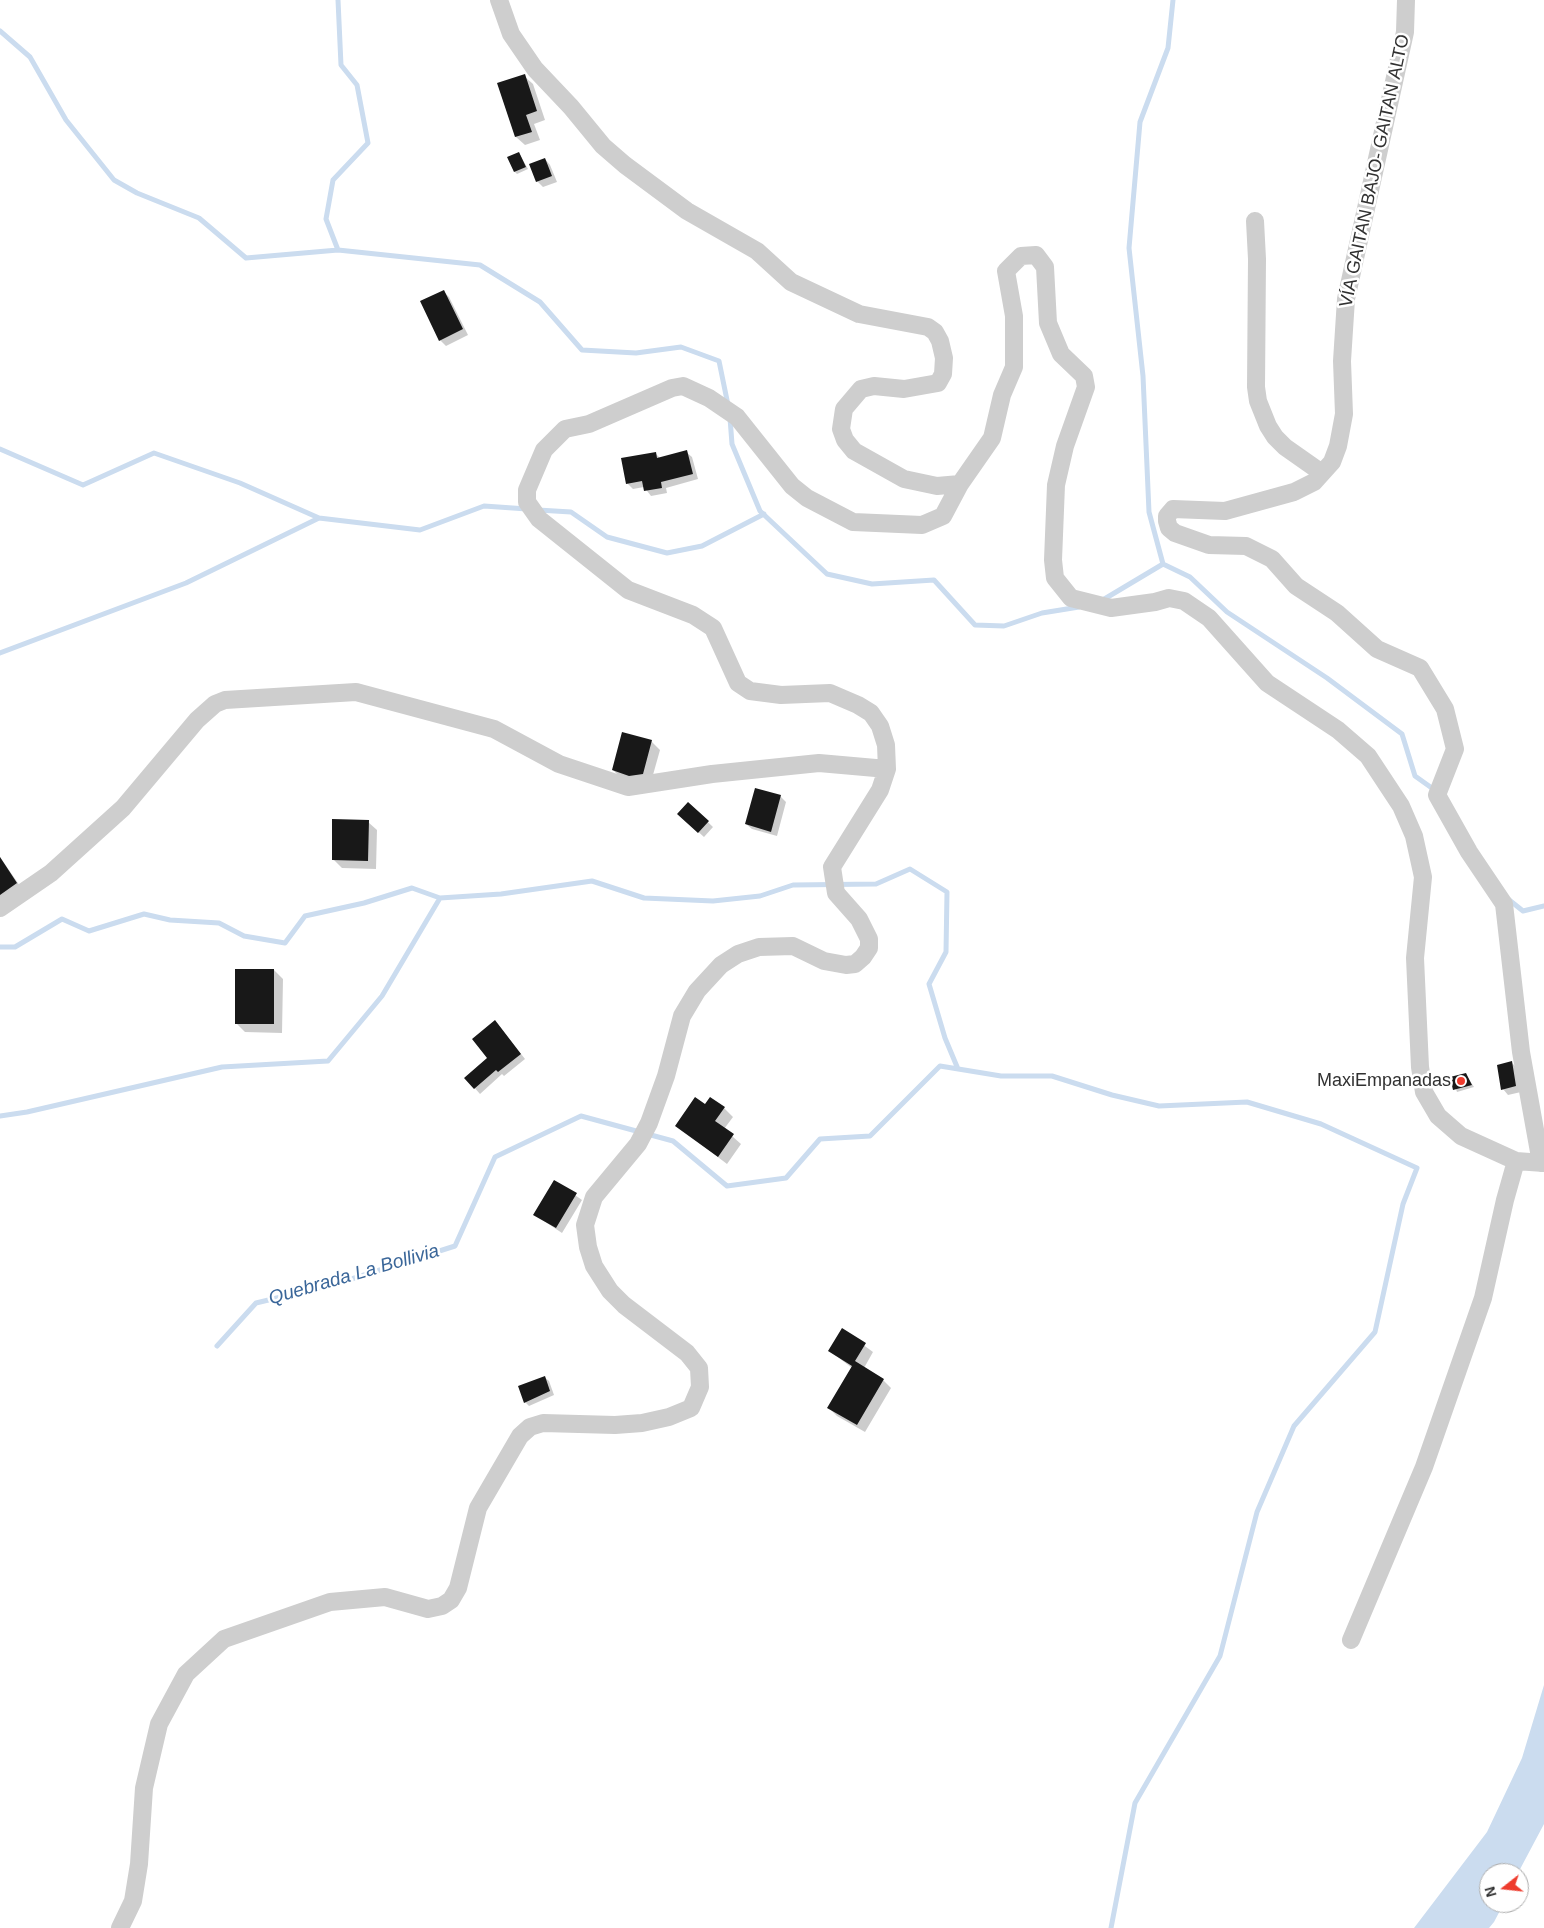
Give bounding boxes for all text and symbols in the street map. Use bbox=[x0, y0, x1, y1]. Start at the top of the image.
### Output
street label: VÍA GAITAN BAJO- GAITAN ALTO bbox=[1335, 32, 1415, 310]
place label: MaxiEmpanadas bbox=[1317, 1070, 1451, 1092]
marker: MaxiEmpanadas bbox=[1455, 1075, 1467, 1087]
water label: Quebrada La Bollivia bbox=[266, 1240, 442, 1310]
north arrow bbox=[1479, 1863, 1529, 1913]
text: N bbox=[1481, 1885, 1500, 1899]

